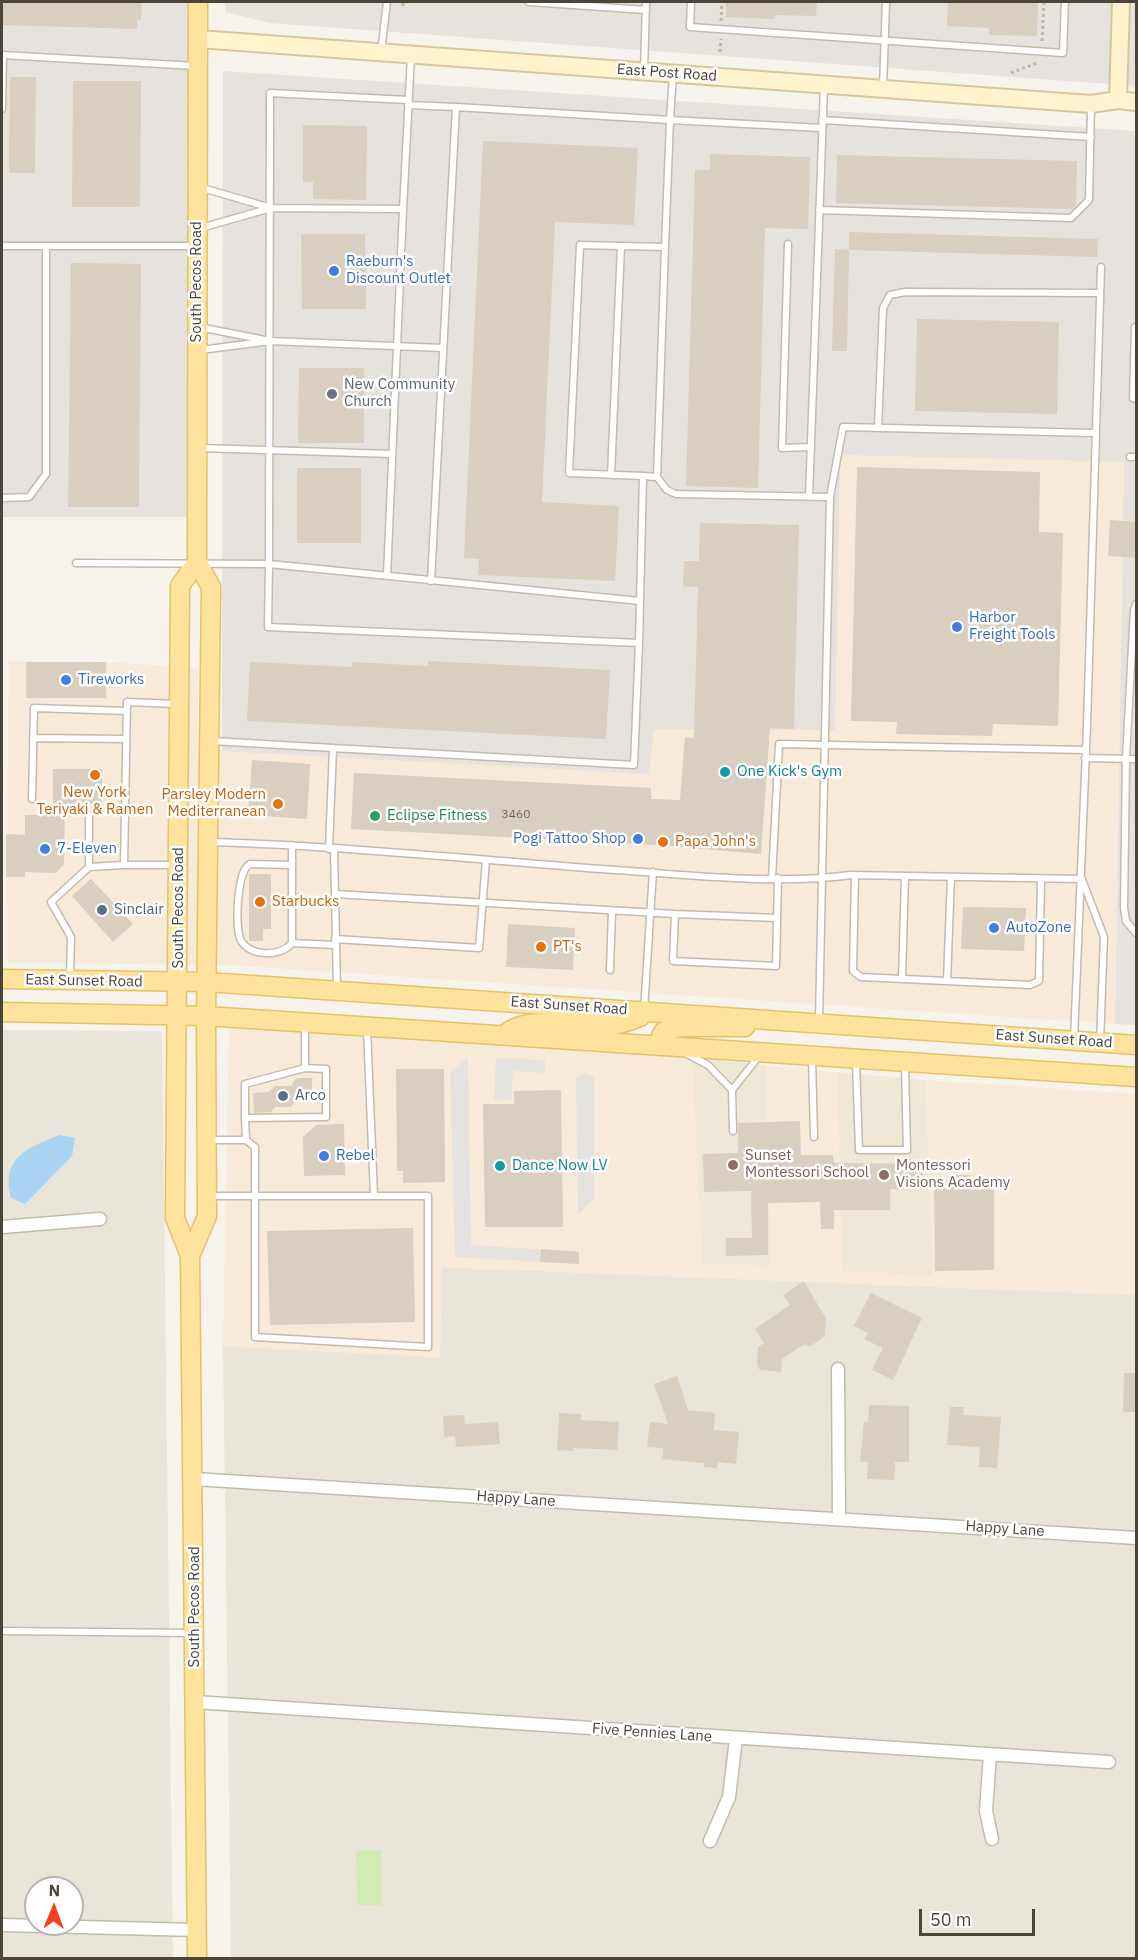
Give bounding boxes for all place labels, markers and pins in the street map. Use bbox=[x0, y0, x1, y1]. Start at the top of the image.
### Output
place label: Raeburn's Discount Outlet bbox=[346, 253, 451, 288]
marker: Raeburn's Discount Outlet bbox=[327, 264, 341, 278]
place label: New Community Church bbox=[344, 376, 455, 411]
marker: New Community Church bbox=[325, 387, 339, 401]
place label: Harbor Freight Tools bbox=[969, 609, 1056, 644]
marker: Harbor Freight Tools bbox=[950, 620, 964, 634]
place label: Tireworks bbox=[78, 671, 144, 689]
marker: Tireworks bbox=[59, 673, 73, 687]
place label: One Kick's Gym bbox=[737, 763, 842, 781]
marker: One Kick's Gym bbox=[718, 765, 732, 779]
marker: New York Teriyaki & Ramen bbox=[88, 768, 102, 782]
place label: New York Teriyaki & Ramen bbox=[37, 784, 153, 819]
place label: Parsley Modern Mediterranean bbox=[161, 786, 266, 821]
marker: Parsley Modern Mediterranean bbox=[271, 797, 285, 811]
place label: Eclipse Fitness bbox=[387, 807, 487, 825]
marker: Eclipse Fitness bbox=[368, 809, 382, 823]
place label: Pogi Tattoo Shop bbox=[513, 830, 626, 848]
marker: Pogi Tattoo Shop bbox=[631, 832, 645, 846]
place label: Papa John's bbox=[675, 833, 756, 851]
marker: Papa John's bbox=[656, 835, 670, 849]
place label: 7-Eleven bbox=[57, 840, 117, 858]
marker: 7-Eleven bbox=[38, 842, 52, 856]
place label: Starbucks bbox=[272, 893, 339, 911]
marker: Starbucks bbox=[253, 895, 267, 909]
place label: Sinclair bbox=[114, 901, 164, 919]
marker: Sinclair bbox=[95, 903, 109, 917]
place label: AutoZone bbox=[1006, 919, 1071, 937]
marker: AutoZone bbox=[987, 921, 1001, 935]
place label: PT's bbox=[553, 938, 582, 956]
marker: PT's bbox=[534, 940, 548, 954]
place label: Arco bbox=[295, 1087, 326, 1105]
marker: Arco bbox=[276, 1089, 290, 1103]
place label: Rebel bbox=[336, 1147, 375, 1165]
place label: Sunset Montessori School bbox=[745, 1147, 869, 1182]
marker: Rebel bbox=[317, 1149, 331, 1163]
place label: Dance Now LV bbox=[512, 1157, 608, 1175]
place label: Montessori Visions Academy bbox=[896, 1157, 1010, 1192]
marker: Sunset Montessori School bbox=[726, 1158, 740, 1172]
marker: Dance Now LV bbox=[493, 1159, 507, 1173]
marker: Montessori Visions Academy bbox=[877, 1168, 891, 1182]

